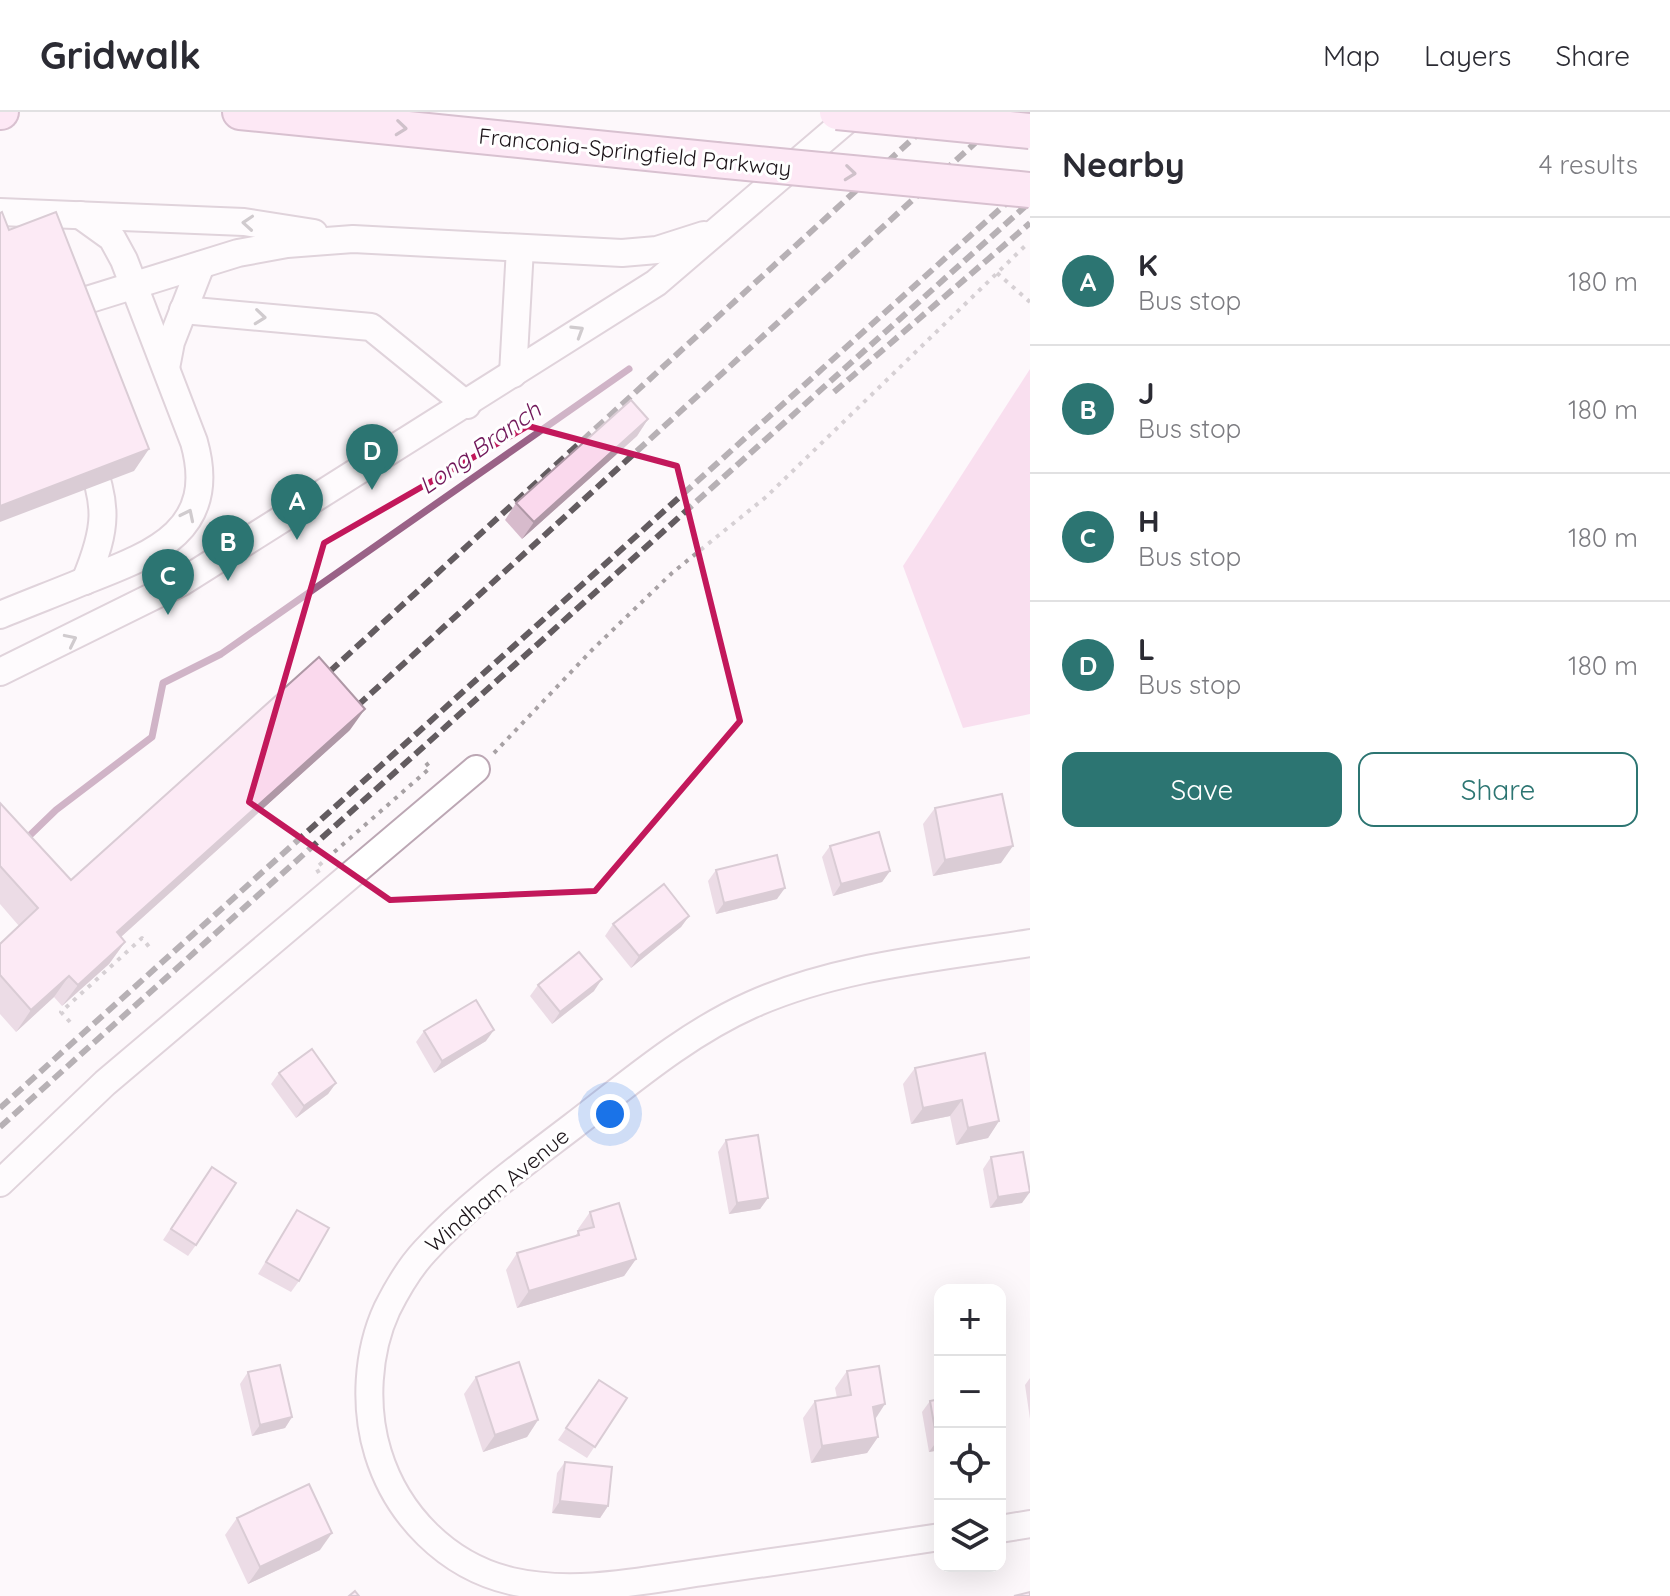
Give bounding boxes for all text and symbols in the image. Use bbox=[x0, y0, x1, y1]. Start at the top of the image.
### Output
text: Gridwalk bbox=[40, 31, 201, 79]
text: Map bbox=[1323, 38, 1380, 73]
text: Layers bbox=[1424, 38, 1511, 73]
text: Share bbox=[1555, 38, 1630, 73]
one-way arrow bbox=[395, 120, 408, 137]
street label: Franconia-Springfield Parkway bbox=[477, 122, 793, 182]
text: Nearby bbox=[1062, 143, 1185, 186]
text: 4 results bbox=[1539, 148, 1638, 181]
one-way arrow bbox=[843, 164, 856, 181]
one-way arrow bbox=[241, 215, 254, 232]
text: K bbox=[1138, 246, 1158, 284]
text: A bbox=[1080, 265, 1096, 298]
text: 180 m bbox=[1568, 265, 1638, 298]
text: Bus stop bbox=[1138, 284, 1241, 317]
one-way arrow bbox=[254, 309, 267, 326]
one-way arrow bbox=[570, 326, 584, 341]
text: J bbox=[1138, 374, 1155, 412]
text: B bbox=[1079, 393, 1097, 426]
text: 180 m bbox=[1568, 393, 1638, 426]
water label: Long Branch bbox=[413, 394, 546, 500]
text: Bus stop bbox=[1138, 412, 1241, 445]
pin: D bbox=[346, 424, 398, 490]
pin: A bbox=[271, 474, 323, 540]
text: H bbox=[1138, 502, 1160, 540]
one-way arrow bbox=[178, 508, 194, 523]
pin: B bbox=[202, 515, 254, 581]
text: C bbox=[1080, 521, 1096, 554]
text: 180 m bbox=[1568, 521, 1638, 554]
text: Bus stop bbox=[1138, 540, 1241, 573]
pin: C bbox=[142, 549, 194, 615]
text: L bbox=[1138, 630, 1155, 668]
one-way arrow bbox=[63, 634, 77, 650]
text: D bbox=[1079, 649, 1097, 682]
text: 180 m bbox=[1568, 649, 1638, 682]
text: Bus stop bbox=[1138, 668, 1241, 701]
button: Save bbox=[1062, 752, 1342, 827]
button: Share bbox=[1358, 752, 1638, 827]
your location bbox=[590, 1094, 630, 1134]
street label: Windham Avenue bbox=[419, 1122, 575, 1258]
map controls bbox=[934, 1284, 1006, 1572]
button: + bbox=[934, 1284, 1006, 1356]
button: − bbox=[934, 1356, 1006, 1428]
button: locate bbox=[934, 1428, 1006, 1500]
button: layers bbox=[934, 1500, 1006, 1572]

